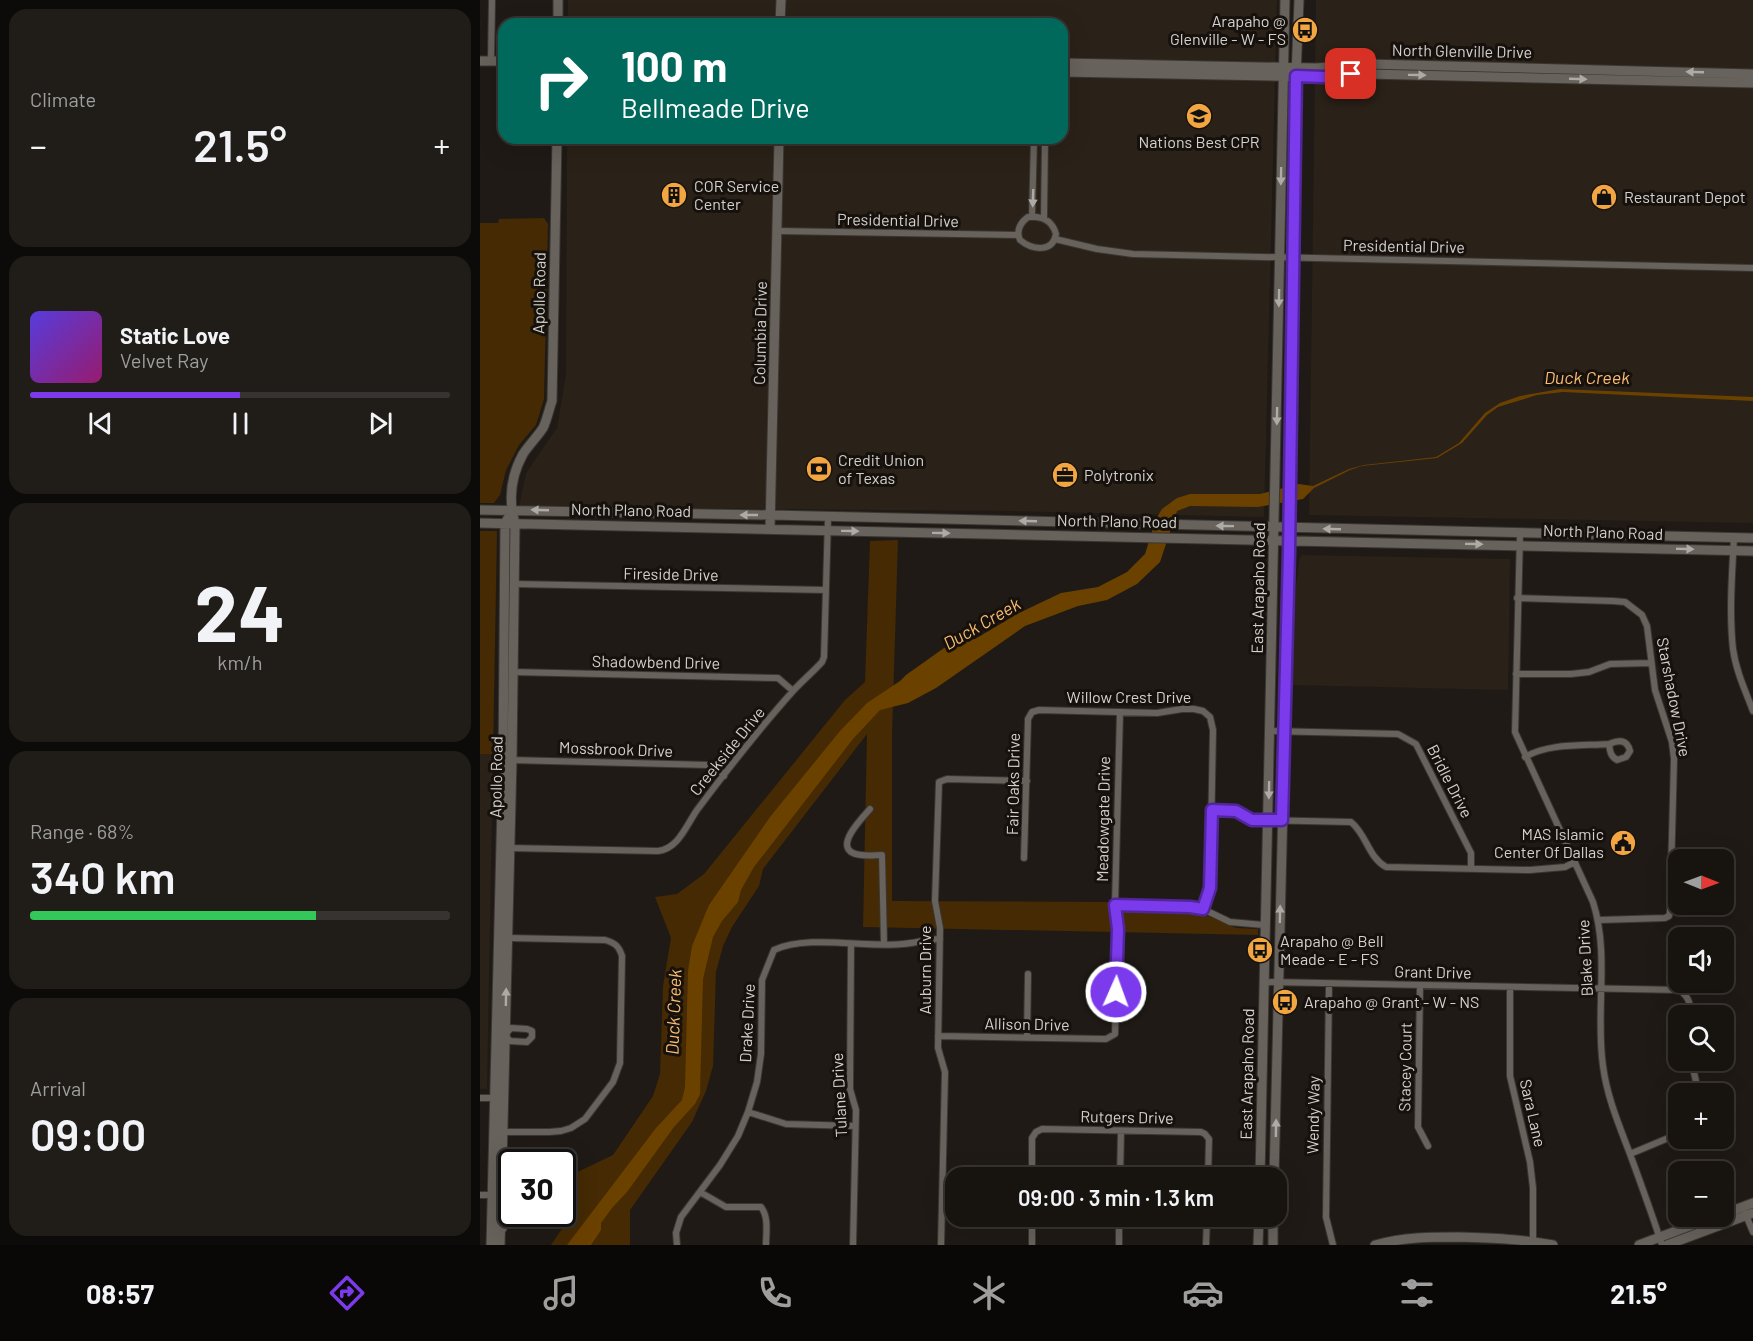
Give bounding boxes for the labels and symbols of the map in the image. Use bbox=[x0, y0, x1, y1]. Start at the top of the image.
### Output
place label: Arapaho @ Glenville - W - FS bbox=[1170, 11, 1286, 48]
bus stop icon: Arapaho @ Glenville - W - FS bbox=[1290, 15, 1320, 45]
street label: North Glenville Drive bbox=[1392, 40, 1532, 61]
pin bbox=[1325, 48, 1376, 99]
one-way arrow bbox=[1685, 67, 1704, 77]
one-way arrow bbox=[1408, 70, 1427, 79]
one-way arrow bbox=[1568, 74, 1587, 84]
school or university icon: Nations Best CPR bbox=[1184, 101, 1214, 131]
place label: Nations Best CPR bbox=[1138, 132, 1260, 151]
one-way arrow bbox=[1276, 166, 1286, 185]
place label: COR Service Center bbox=[694, 176, 779, 213]
building icon: COR Service Center bbox=[659, 180, 689, 210]
shop icon: Restaurant Depot bbox=[1589, 182, 1619, 212]
place label: Restaurant Depot bbox=[1624, 187, 1746, 206]
one-way arrow bbox=[1028, 189, 1037, 208]
street label: Presidential Drive bbox=[837, 209, 959, 230]
street label: Presidential Drive bbox=[1343, 235, 1465, 256]
street label: Apollo Road bbox=[528, 252, 549, 334]
street label: Columbia Drive bbox=[749, 281, 770, 385]
one-way arrow bbox=[1274, 289, 1284, 308]
water label: Duck Creek bbox=[1544, 366, 1630, 388]
one-way arrow bbox=[1272, 407, 1281, 426]
place label: Credit Union of Texas bbox=[838, 450, 924, 487]
bank icon: Credit Union of Texas bbox=[804, 454, 834, 484]
office icon: Polytronix bbox=[1050, 460, 1080, 490]
place label: Polytronix bbox=[1084, 465, 1154, 484]
street label: North Plano Road bbox=[571, 499, 691, 520]
one-way arrow bbox=[530, 506, 549, 515]
one-way arrow bbox=[739, 510, 758, 520]
street label: North Plano Road bbox=[1057, 510, 1177, 531]
one-way arrow bbox=[1019, 517, 1038, 526]
street label: North Plano Road bbox=[1543, 520, 1663, 543]
one-way arrow bbox=[1215, 522, 1234, 531]
street label: East Arapaho Road bbox=[1247, 522, 1268, 654]
one-way arrow bbox=[1323, 524, 1342, 533]
one-way arrow bbox=[840, 526, 859, 536]
one-way arrow bbox=[931, 528, 950, 538]
one-way arrow bbox=[1465, 539, 1484, 549]
one-way arrow bbox=[1676, 544, 1695, 554]
street label: Fireside Drive bbox=[623, 563, 719, 584]
water label: Duck Creek bbox=[939, 592, 1024, 654]
street label: Starshadow Drive bbox=[1654, 636, 1695, 758]
street label: Shadowbend Drive bbox=[592, 651, 720, 672]
street label: Willow Crest Drive bbox=[1067, 687, 1191, 706]
street label: Creekside Drive bbox=[685, 703, 768, 799]
street label: Fair Oaks Drive bbox=[1002, 733, 1023, 835]
street label: Apollo Road bbox=[485, 736, 506, 818]
street label: Mossbrook Drive bbox=[559, 737, 673, 760]
street label: Bridle Drive bbox=[1424, 741, 1477, 821]
street label: Meadowgate Drive bbox=[1092, 756, 1113, 882]
one-way arrow bbox=[1264, 780, 1274, 799]
place label: MAS Islamic Center Of Dallas bbox=[1494, 824, 1604, 861]
public building icon: MAS Islamic Center Of Dallas bbox=[1608, 828, 1638, 858]
north arrow bbox=[1668, 849, 1734, 915]
one-way arrow bbox=[1275, 905, 1285, 924]
street label: Blake Drive bbox=[1573, 919, 1596, 997]
street label: Auburn Drive bbox=[915, 926, 934, 1014]
place label: Arapaho @ Bell Meade - E - FS bbox=[1280, 931, 1383, 968]
bus stop icon: Arapaho @ Bell Meade - E - FS bbox=[1245, 935, 1275, 965]
position arrow bbox=[1084, 960, 1148, 1024]
street label: Grant Drive bbox=[1394, 961, 1472, 982]
water label: Duck Creek bbox=[661, 969, 685, 1055]
street label: Drake Drive bbox=[735, 983, 758, 1063]
bus stop icon: Arapaho @ Grant - W - NS bbox=[1270, 987, 1300, 1017]
one-way arrow bbox=[501, 988, 510, 1007]
place label: Arapaho @ Grant - W - NS bbox=[1304, 992, 1479, 1011]
street label: East Arapaho Road bbox=[1236, 1008, 1257, 1140]
street label: Allison Drive bbox=[984, 1013, 1070, 1034]
street label: Stacey Court bbox=[1394, 1022, 1415, 1112]
street label: Tulane Drive bbox=[827, 1052, 850, 1138]
street label: Wendy Way bbox=[1302, 1075, 1323, 1154]
street label: Sara Lane bbox=[1516, 1077, 1551, 1149]
street label: Rutgers Drive bbox=[1080, 1106, 1174, 1127]
one-way arrow bbox=[1271, 1118, 1280, 1137]
speed limit sign: 30 bbox=[498, 1149, 576, 1227]

